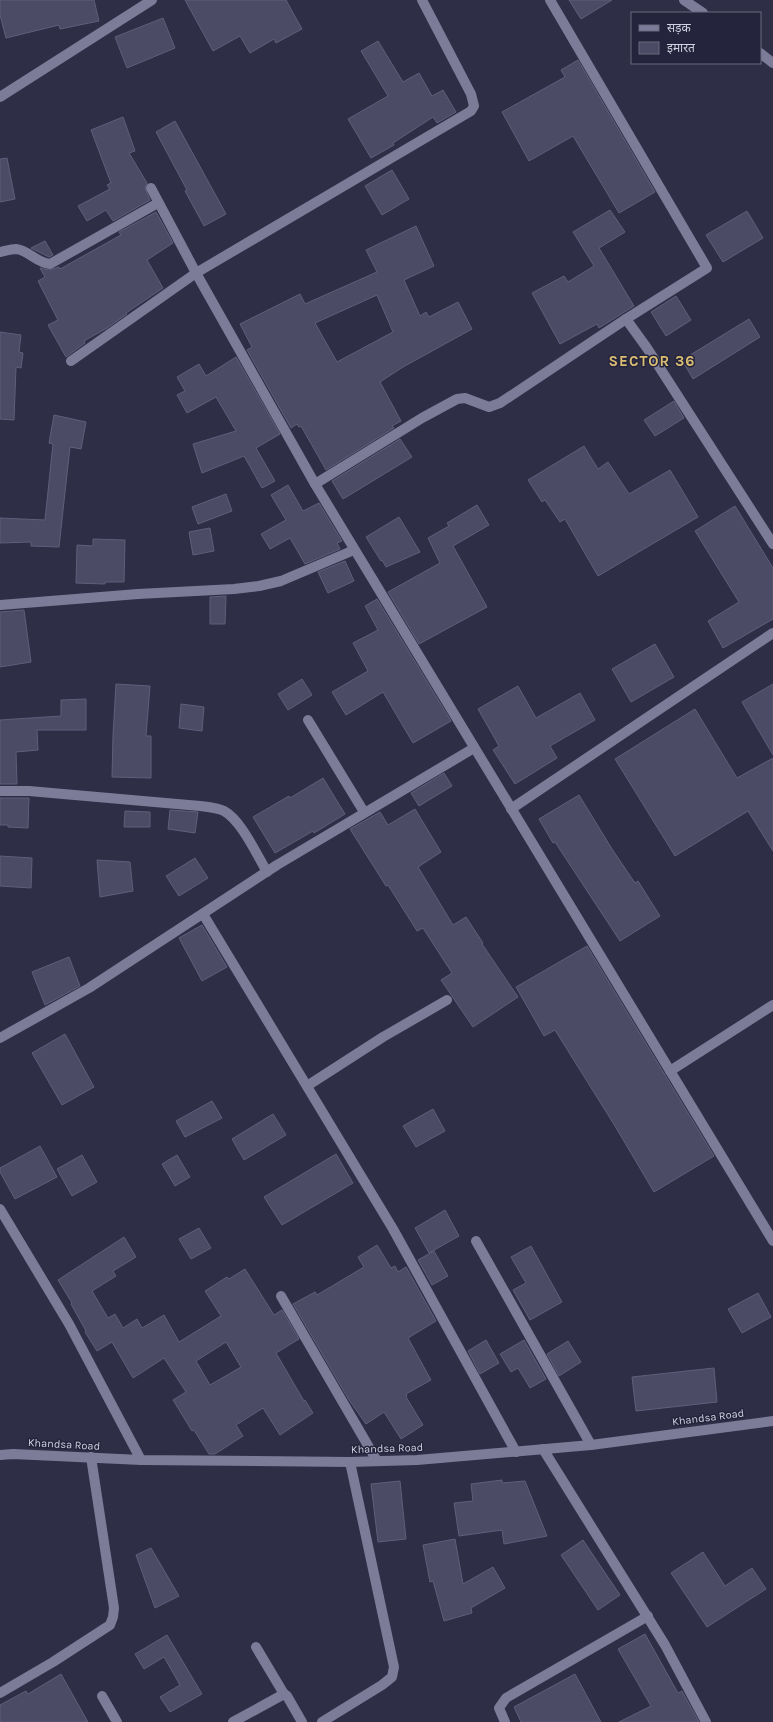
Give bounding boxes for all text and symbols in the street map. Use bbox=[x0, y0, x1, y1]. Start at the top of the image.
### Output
legend bbox=[631, 12, 761, 64]
text: सड़क bbox=[667, 21, 692, 35]
text: इमारत bbox=[667, 41, 696, 55]
district label: SECTOR 36 bbox=[609, 352, 695, 370]
street label: Khandsa Road bbox=[671, 1407, 745, 1428]
street label: Khandsa Road bbox=[28, 1436, 100, 1453]
street label: Khandsa Road bbox=[351, 1441, 423, 1456]

